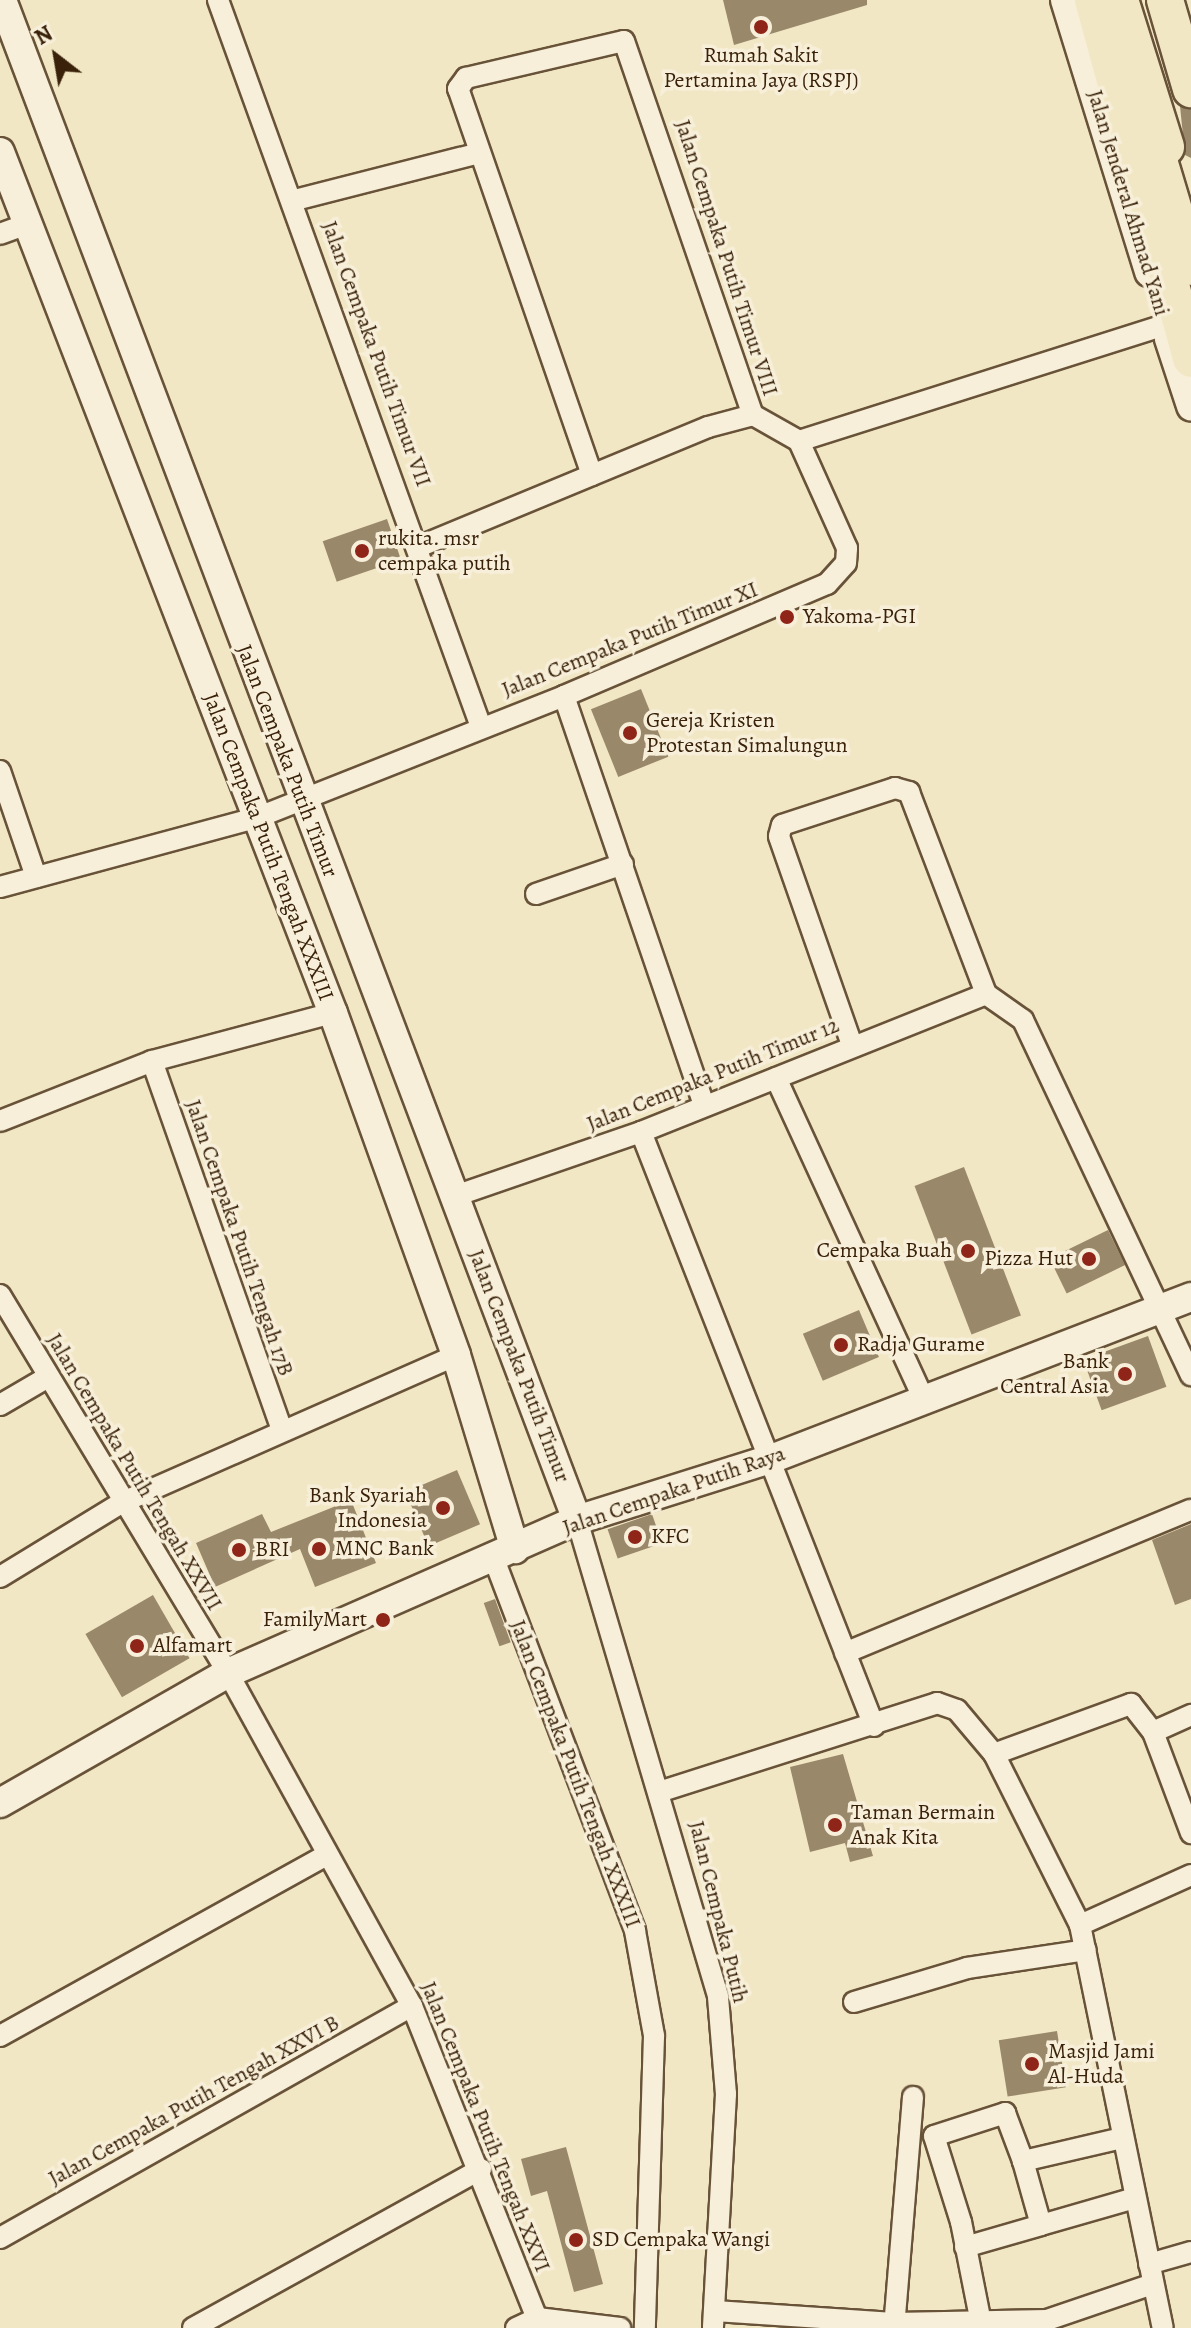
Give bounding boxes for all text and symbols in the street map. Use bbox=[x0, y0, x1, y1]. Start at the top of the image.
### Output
north arrow bbox=[16, 16, 96, 96]
marker: Rumah Sakit Pertamina Jaya (RSPJ) bbox=[750, 16, 772, 38]
text: N bbox=[29, 18, 58, 52]
place label: Rumah Sakit Pertamina Jaya (RSPJ) bbox=[663, 42, 859, 94]
street label: Jalan Jenderal Ahmad Yani bbox=[1081, 87, 1175, 319]
street label: Jalan Cempaka Putih Timur VIII bbox=[669, 117, 783, 399]
street label: Jalan Cempaka Putih Timur VII bbox=[316, 218, 436, 490]
place label: rukita. msr cempaka putih bbox=[378, 525, 511, 576]
marker: rukita. msr cempaka putih bbox=[353, 542, 371, 560]
street label: Jalan Cempaka Putih Timur XI bbox=[498, 576, 762, 704]
place label: Yakoma-PGI bbox=[803, 604, 916, 630]
marker: Yakoma-PGI bbox=[778, 608, 796, 626]
street label: Jalan Cempaka Putih Timur bbox=[230, 641, 344, 881]
street label: Jalan Cempaka Putih Tengah XXXIII bbox=[197, 689, 339, 1005]
place label: Gereja Kristen Protestan Simalungun bbox=[646, 707, 847, 758]
marker: Gereja Kristen Protestan Simalungun bbox=[621, 724, 639, 742]
street label: Jalan Cempaka Putih Timur 12 bbox=[583, 1012, 843, 1138]
street label: Jalan Cempaka Putih Tengah 17B bbox=[179, 1096, 299, 1380]
place label: Cempaka Buah bbox=[817, 1238, 952, 1264]
marker: Cempaka Buah bbox=[959, 1242, 977, 1260]
street label: Jalan Cempaka Putih Timur bbox=[462, 1246, 576, 1486]
place label: Pizza Hut bbox=[984, 1246, 1073, 1272]
marker: Pizza Hut bbox=[1080, 1250, 1098, 1268]
street label: Jalan Cempaka Putih Tengah XXVII bbox=[41, 1329, 227, 1615]
place label: Radja Gurame bbox=[857, 1332, 985, 1358]
marker: Radja Gurame bbox=[832, 1336, 850, 1354]
place label: Bank Central Asia bbox=[1000, 1348, 1109, 1400]
marker: Bank Central Asia bbox=[1116, 1365, 1134, 1383]
street label: Jalan Cempaka Putih Raya bbox=[559, 1441, 789, 1541]
place label: Bank Syariah Indonesia bbox=[309, 1482, 427, 1534]
marker: Bank Syariah Indonesia bbox=[434, 1499, 452, 1517]
place label: KFC bbox=[651, 1524, 690, 1550]
marker: KFC bbox=[626, 1528, 644, 1546]
place label: MNC Bank bbox=[335, 1536, 434, 1562]
place label: BRI bbox=[255, 1537, 290, 1563]
marker: MNC Bank bbox=[310, 1540, 328, 1558]
marker: BRI bbox=[230, 1541, 248, 1559]
place label: FamilyMart bbox=[263, 1607, 367, 1633]
marker: FamilyMart bbox=[374, 1611, 392, 1629]
street label: Jalan Cempaka Putih Tengah XXXIII bbox=[504, 1616, 646, 1932]
place label: Alfamart bbox=[153, 1633, 232, 1659]
marker: Alfamart bbox=[128, 1637, 146, 1655]
place label: Taman Bermain Anak Kita bbox=[851, 1799, 995, 1850]
marker: Taman Bermain Anak Kita bbox=[826, 1816, 844, 1834]
street label: Jalan Cempaka Putih bbox=[683, 1818, 753, 2006]
street label: Jalan Cempaka Putih Tengah XXVI bbox=[415, 1978, 555, 2276]
street label: Jalan Cempaka Putih Tengah XXVI B bbox=[44, 2010, 344, 2192]
place label: Masjid Jami Al-Huda bbox=[1048, 2038, 1155, 2090]
marker: Masjid Jami Al-Huda bbox=[1023, 2055, 1041, 2073]
place label: SD Cempaka Wangi bbox=[592, 2227, 770, 2253]
marker: SD Cempaka Wangi bbox=[567, 2231, 585, 2249]

